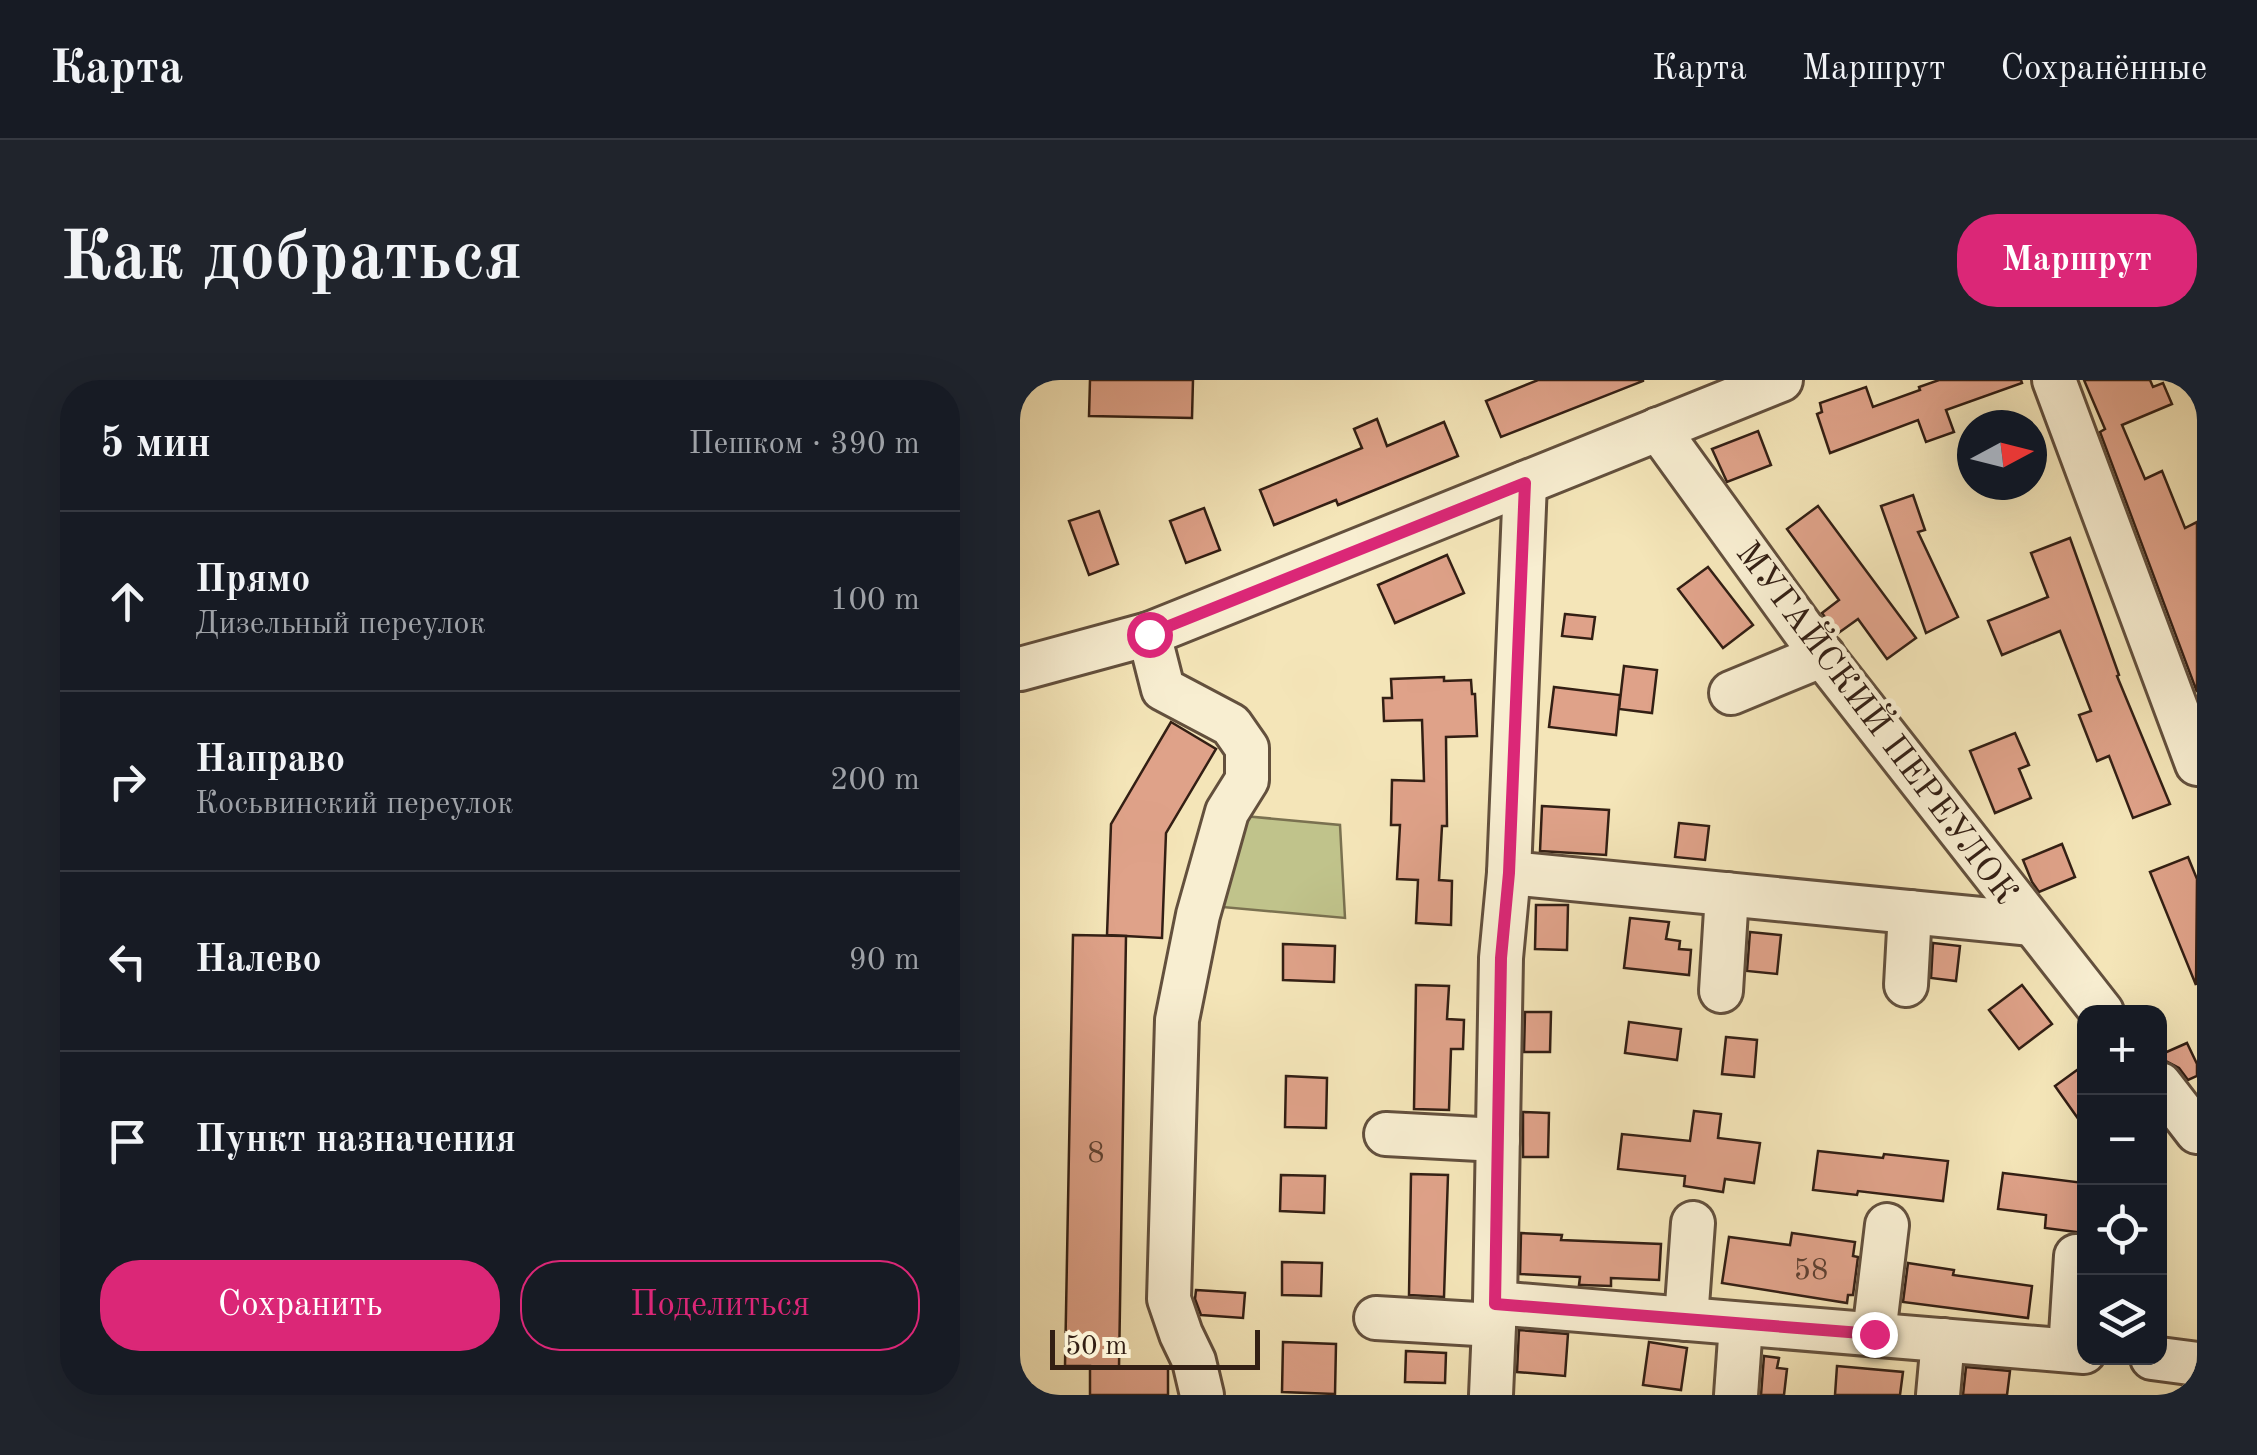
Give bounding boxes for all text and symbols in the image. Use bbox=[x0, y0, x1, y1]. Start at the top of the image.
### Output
text: Карта bbox=[50, 45, 183, 93]
text: Карта bbox=[1652, 52, 1747, 87]
text: Маршрут bbox=[1802, 52, 1946, 87]
text: Сохранённые bbox=[2001, 52, 2207, 87]
button: Маршрут bbox=[1957, 214, 2197, 307]
text: Как добраться bbox=[60, 225, 522, 295]
north arrow bbox=[1957, 410, 2047, 500]
text: 5 мин bbox=[100, 424, 211, 466]
text: Пешком · 390 m bbox=[688, 429, 920, 461]
street label: МУГАЙСКИЙ ПЕРЕУЛОК bbox=[1729, 531, 2030, 911]
text: Прямо bbox=[195, 562, 310, 600]
icon: ahead bbox=[100, 574, 155, 629]
text: 100 m bbox=[830, 585, 920, 617]
text: Дизельный переулок bbox=[195, 609, 486, 641]
route start bbox=[1127, 612, 1173, 658]
text: Направо bbox=[195, 742, 345, 780]
icon: right bbox=[100, 754, 155, 809]
text: 200 m bbox=[830, 765, 920, 797]
text: Косьвинский переулок bbox=[195, 789, 513, 821]
icon: left bbox=[100, 934, 155, 989]
text: Налево bbox=[195, 942, 322, 980]
text: 90 m bbox=[849, 945, 920, 977]
map controls bbox=[2077, 1005, 2167, 1365]
button: + bbox=[2077, 1005, 2167, 1095]
button: − bbox=[2077, 1095, 2167, 1185]
icon: arrive bbox=[100, 1114, 155, 1169]
text: Пункт назначения bbox=[195, 1122, 516, 1160]
house number: 8 bbox=[1087, 1139, 1105, 1169]
button: locate bbox=[2077, 1185, 2167, 1275]
house number: 58 bbox=[1794, 1256, 1828, 1286]
button: Сохранить bbox=[100, 1260, 500, 1351]
button: Поделиться bbox=[520, 1260, 920, 1351]
button: layers bbox=[2077, 1275, 2167, 1365]
route end bbox=[1852, 1312, 1898, 1358]
scale bar bbox=[1050, 1325, 1260, 1370]
text: 50 m bbox=[1065, 1333, 1128, 1361]

